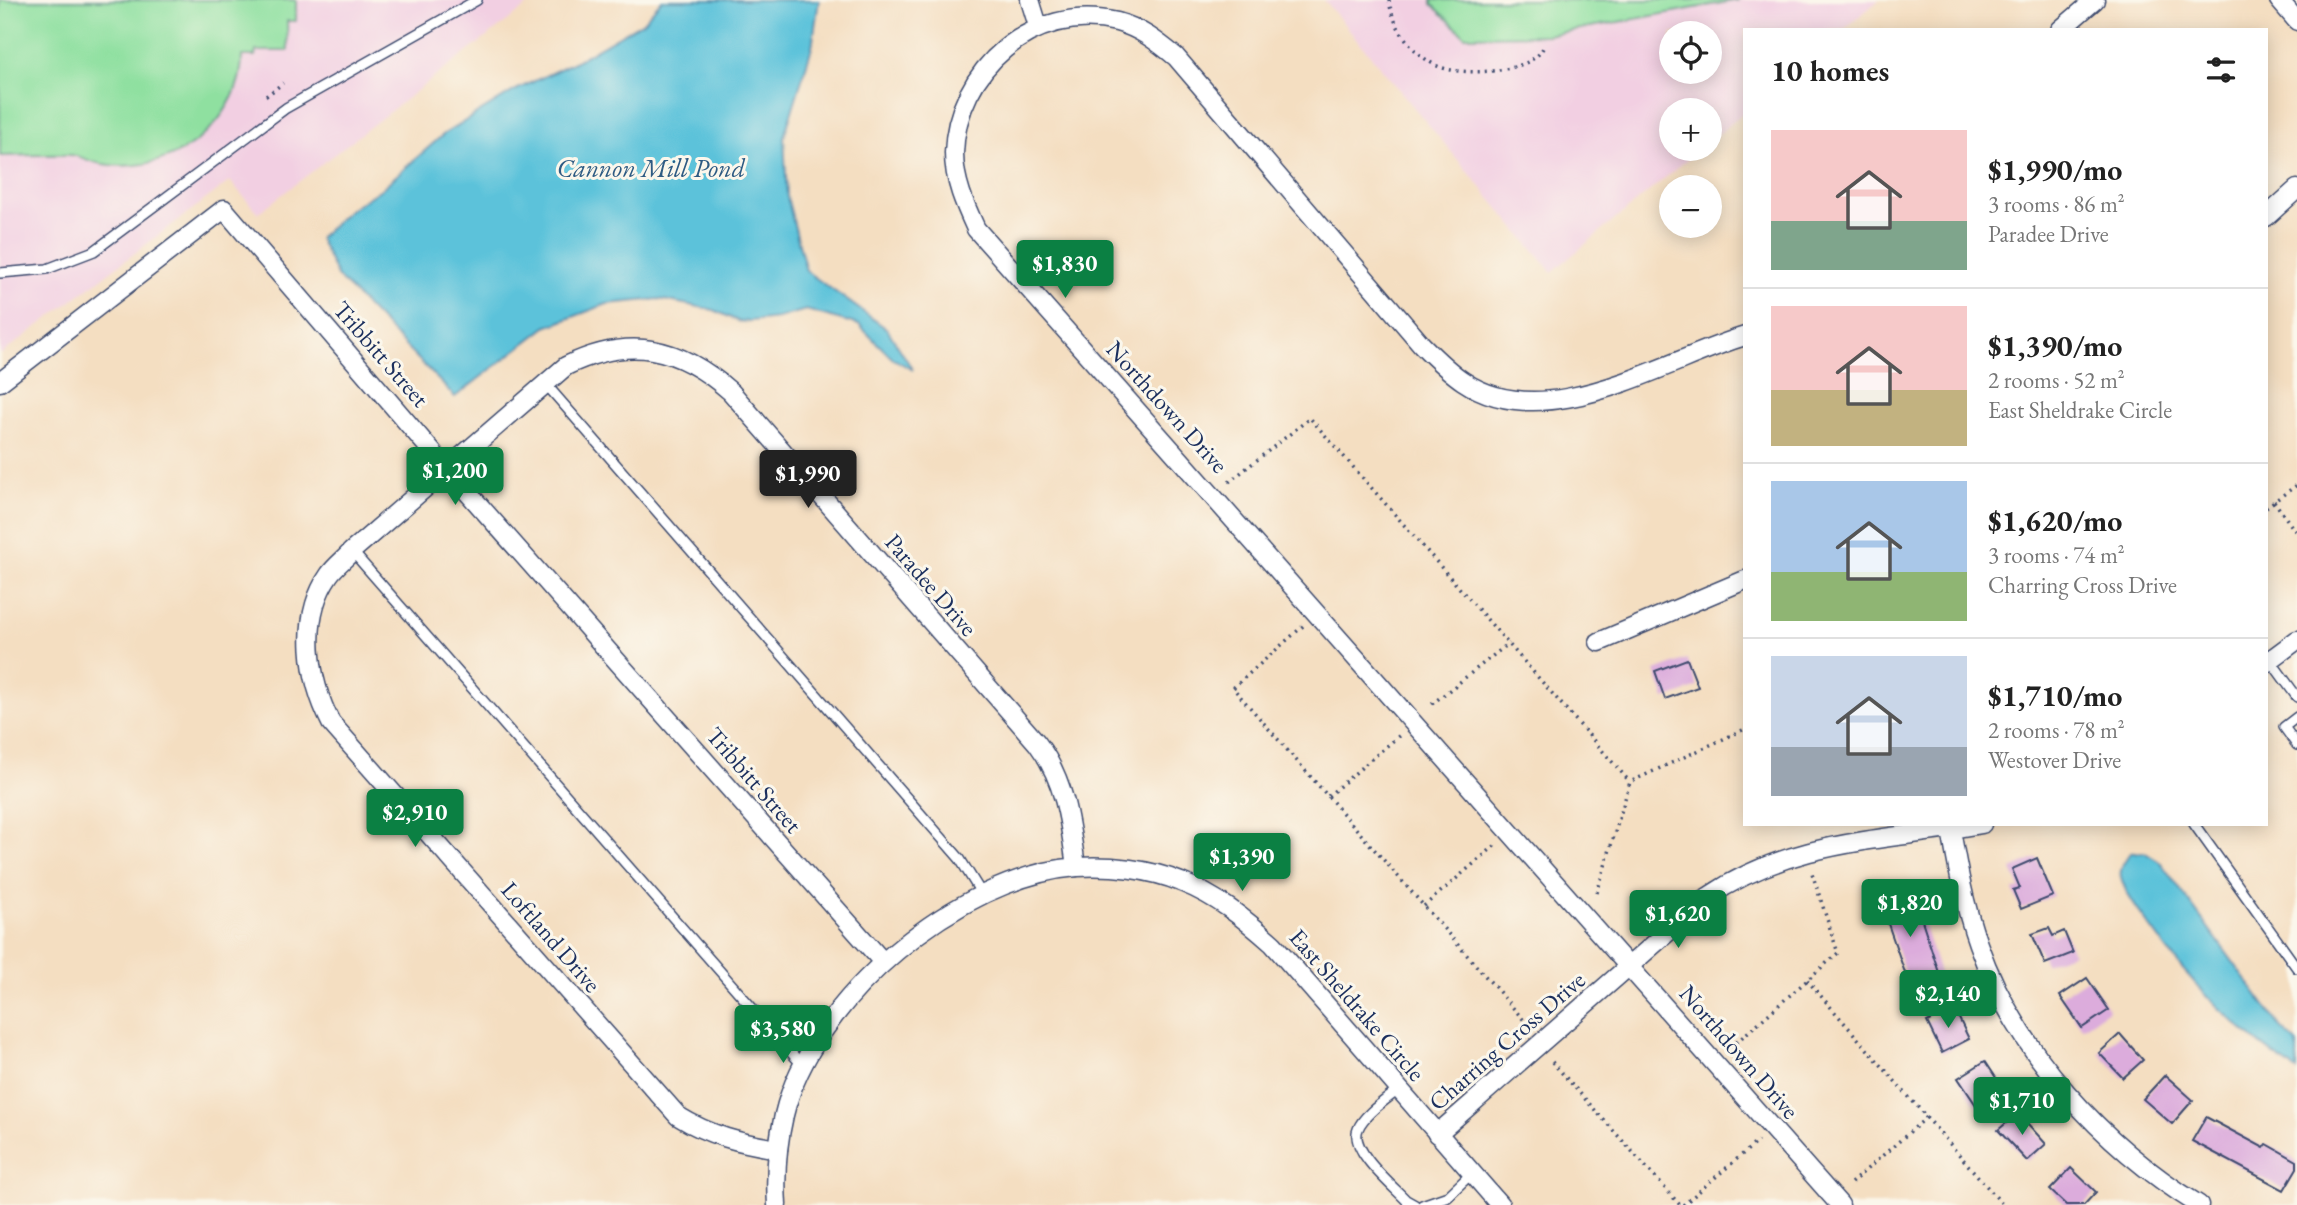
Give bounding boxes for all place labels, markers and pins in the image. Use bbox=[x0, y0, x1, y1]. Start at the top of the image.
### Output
pin: $1,830 bbox=[1008, 240, 1122, 300]
pin: $1,200 bbox=[398, 448, 512, 507]
pin: $1,990 bbox=[751, 450, 865, 510]
pin: $2,910 bbox=[358, 790, 472, 849]
pin: $1,390 bbox=[1185, 834, 1299, 893]
pin: $1,820 bbox=[1853, 880, 1967, 939]
pin: $1,620 bbox=[1621, 890, 1735, 950]
pin: $2,140 bbox=[1891, 970, 2005, 1030]
pin: $3,580 bbox=[726, 1006, 840, 1065]
pin: $1,710 bbox=[1965, 1078, 2079, 1137]

